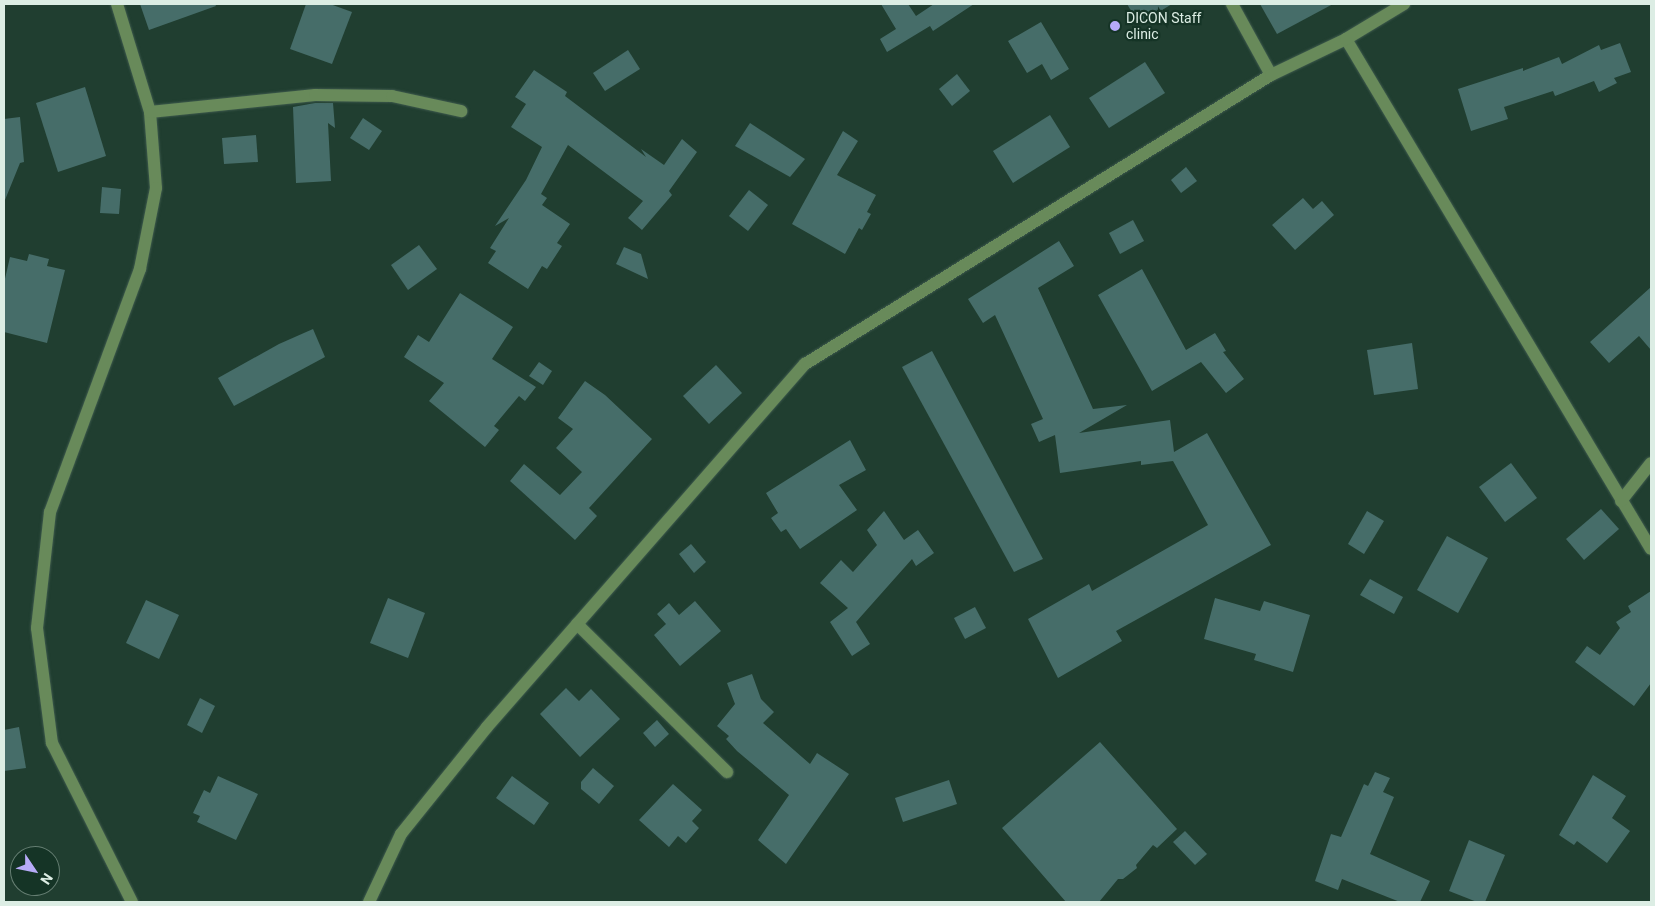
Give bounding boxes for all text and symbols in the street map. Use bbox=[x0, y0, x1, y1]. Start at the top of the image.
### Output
place label: DICON Staff clinic bbox=[1126, 10, 1201, 42]
marker: DICON Staff clinic bbox=[1108, 19, 1122, 33]
north arrow bbox=[10, 846, 60, 896]
text: N bbox=[37, 870, 56, 887]

